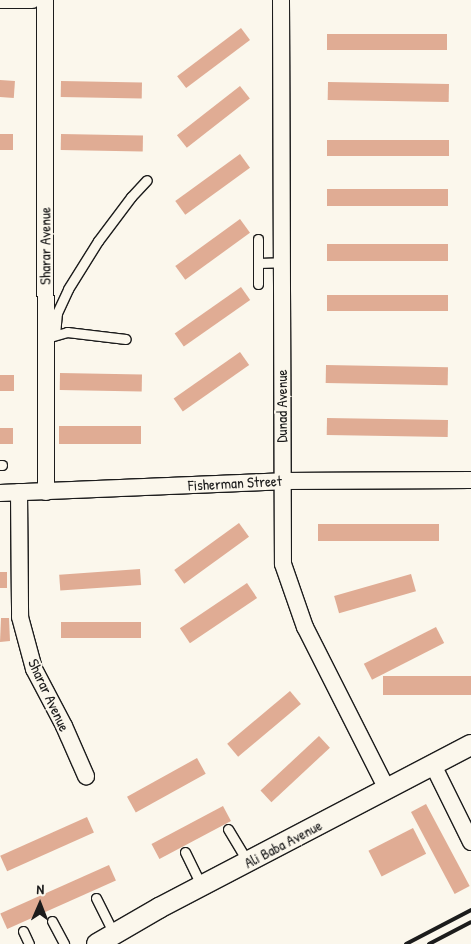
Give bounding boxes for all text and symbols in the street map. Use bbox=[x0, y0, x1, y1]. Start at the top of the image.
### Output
street label: Sharar Avenue bbox=[36, 207, 54, 285]
street label: Dunad Avenue bbox=[273, 369, 291, 443]
street label: Fisherman Street bbox=[188, 472, 282, 494]
street label: Sharar Avenue bbox=[24, 656, 74, 734]
street label: Ali Baba Avenue bbox=[241, 816, 325, 872]
north arrow bbox=[15, 879, 65, 929]
text: N bbox=[36, 879, 44, 898]

